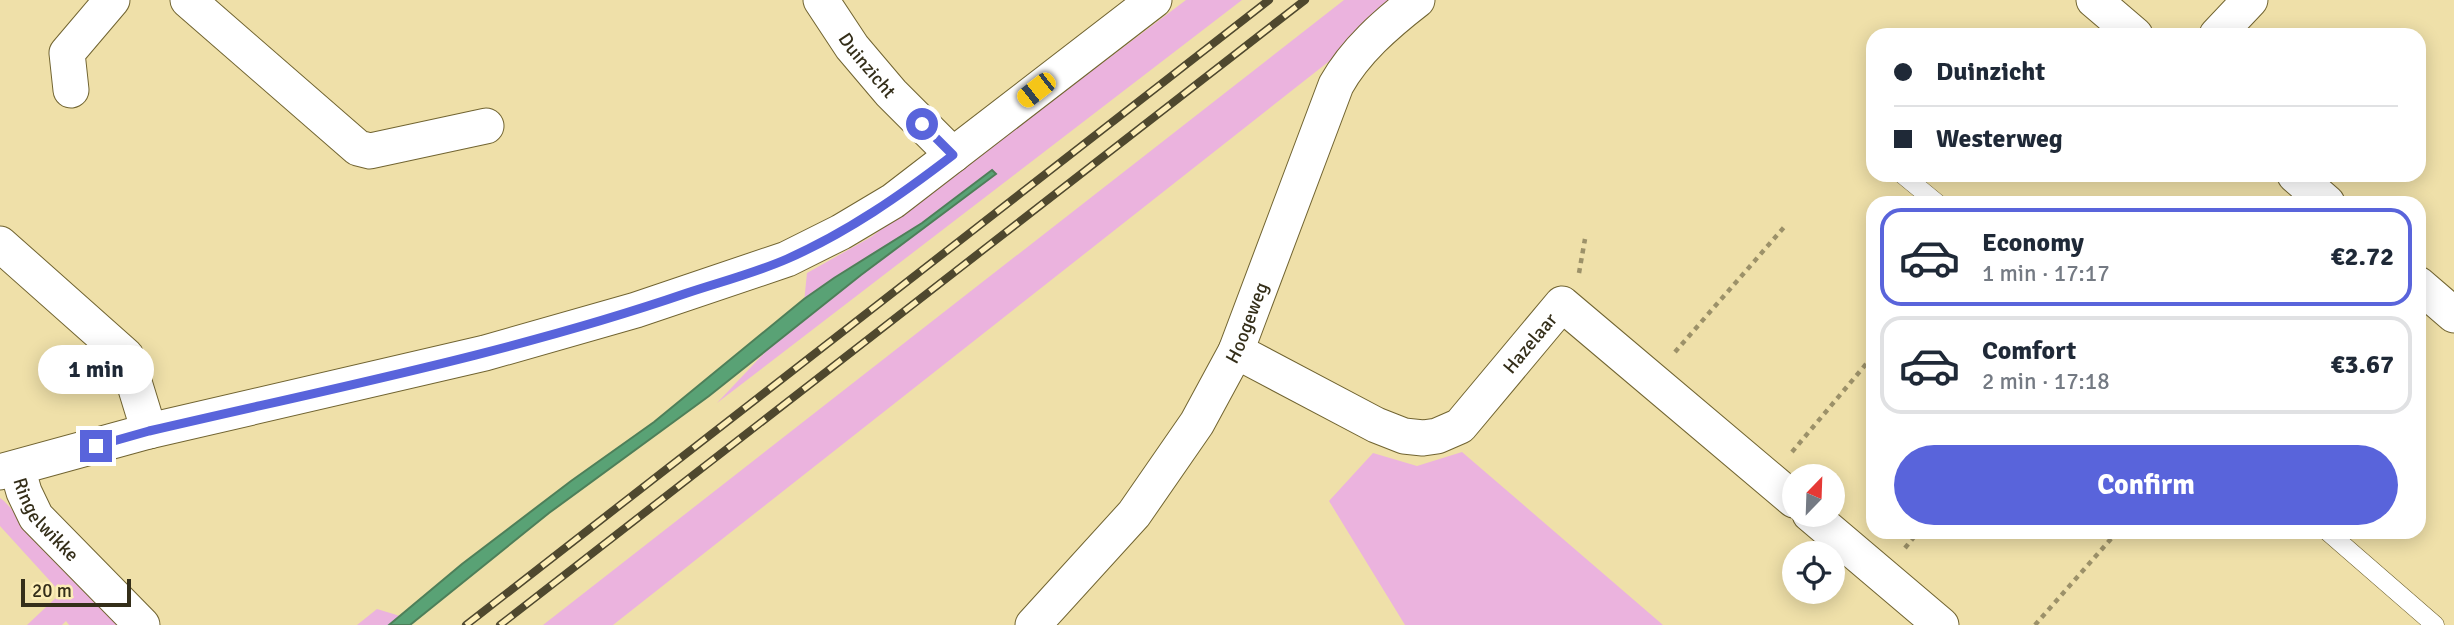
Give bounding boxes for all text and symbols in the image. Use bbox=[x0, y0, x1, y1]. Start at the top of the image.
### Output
street label: Duinzicht bbox=[833, 28, 901, 103]
text: Duinzicht bbox=[1936, 56, 2045, 88]
car bbox=[1013, 69, 1060, 111]
route start bbox=[906, 108, 938, 140]
text: Westerweg bbox=[1936, 123, 2063, 155]
icon: car bbox=[1898, 226, 1961, 289]
text: Economy bbox=[1982, 227, 2084, 259]
text: €2.72 bbox=[2330, 241, 2394, 273]
text: 1 min · 17:17 bbox=[1982, 259, 2110, 288]
street label: Hoogeweg bbox=[1221, 279, 1274, 368]
street label: Hazelaar bbox=[1498, 308, 1563, 379]
icon: car bbox=[1898, 334, 1961, 397]
text: Comfort bbox=[1982, 335, 2076, 367]
callout: 1 min bbox=[38, 344, 154, 394]
text: €3.67 bbox=[2330, 349, 2394, 381]
text: 1 min bbox=[68, 355, 124, 384]
text: 2 min · 17:18 bbox=[1982, 367, 2110, 396]
route end bbox=[80, 430, 112, 462]
button: Confirm bbox=[1894, 445, 2398, 525]
north arrow bbox=[1782, 464, 1844, 527]
map controls bbox=[1782, 464, 1845, 604]
street label: Ringelwikke bbox=[7, 475, 84, 567]
button: locate bbox=[1782, 541, 1845, 604]
scale bar bbox=[21, 576, 131, 608]
text: 20 m bbox=[32, 579, 72, 603]

